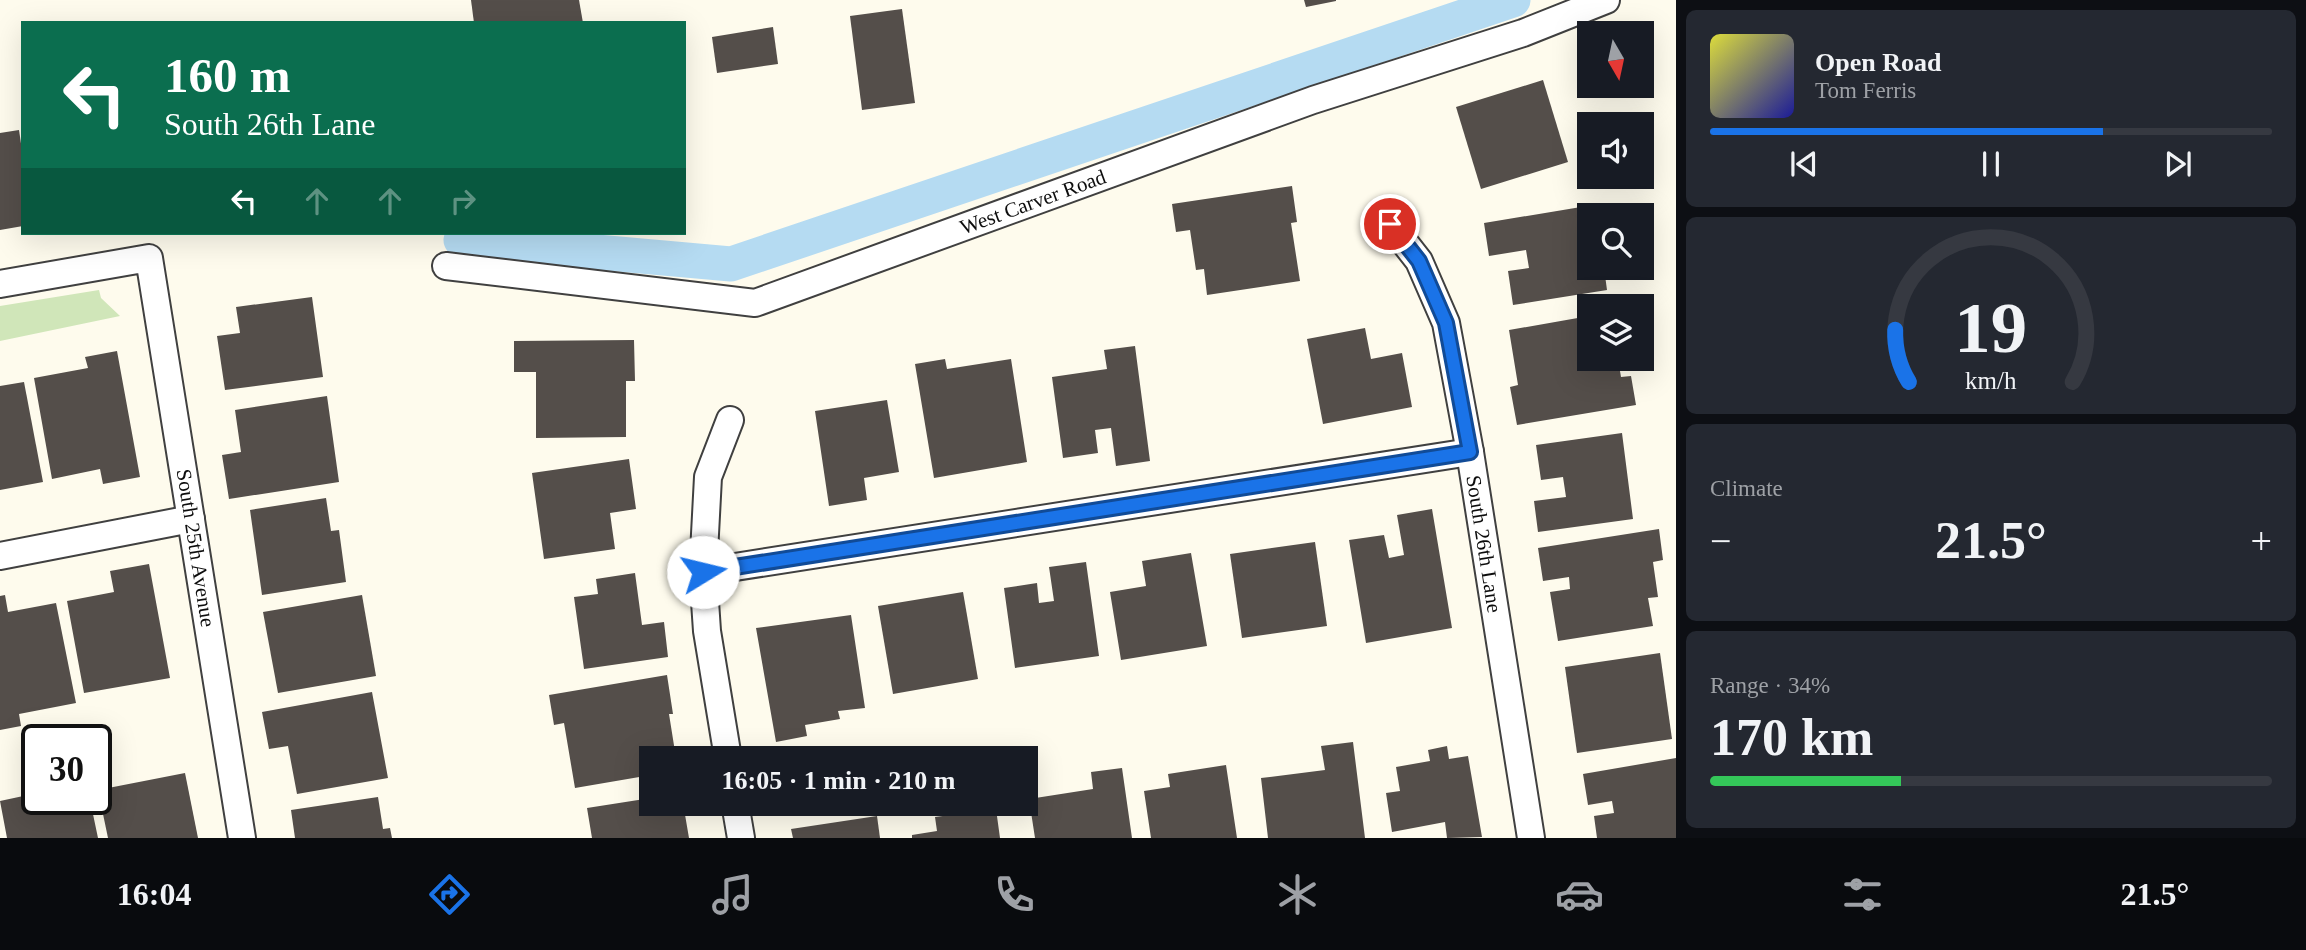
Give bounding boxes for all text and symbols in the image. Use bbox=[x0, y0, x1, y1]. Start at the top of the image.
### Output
north arrow bbox=[1577, 21, 1654, 98]
map controls bbox=[1577, 21, 1654, 371]
text: 160 m bbox=[164, 48, 291, 103]
text: Open Road bbox=[1815, 48, 1941, 77]
icon: left bbox=[49, 49, 140, 140]
text: Tom Ferris bbox=[1815, 78, 1916, 103]
text: South 26th Lane bbox=[164, 106, 376, 142]
button: sound bbox=[1577, 112, 1654, 189]
icon: previous bbox=[1785, 145, 1823, 183]
icon: pause bbox=[1972, 145, 2010, 183]
icon: next bbox=[2159, 145, 2197, 183]
street label: West Carver Road bbox=[957, 164, 1110, 240]
icon: left bbox=[225, 182, 263, 220]
icon: ahead bbox=[298, 182, 336, 220]
icon: ahead bbox=[371, 182, 409, 220]
icon: right bbox=[444, 182, 482, 220]
pin bbox=[1360, 194, 1420, 254]
button: search bbox=[1577, 203, 1654, 280]
icon: arrive bbox=[1371, 205, 1409, 243]
text: 19 bbox=[1955, 287, 2027, 368]
button: layers bbox=[1577, 294, 1654, 371]
text: km/h bbox=[1965, 366, 2017, 393]
street label: South 25th Avenue bbox=[172, 467, 220, 629]
street label: South 26th Lane bbox=[1461, 474, 1507, 614]
text: Climate bbox=[1710, 476, 1783, 501]
text: 21.5° bbox=[1935, 512, 2047, 569]
text: − bbox=[1710, 520, 1731, 562]
text: + bbox=[2251, 520, 2272, 562]
position arrow bbox=[666, 535, 740, 609]
text: Range · 34% bbox=[1710, 673, 1830, 698]
text: 170 km bbox=[1710, 709, 1873, 766]
speed limit sign: 30 bbox=[21, 724, 112, 815]
text: 16:05 · 1 min · 210 m bbox=[722, 766, 956, 795]
icon: directions bbox=[425, 870, 474, 919]
icon: music bbox=[708, 870, 757, 919]
icon: phone bbox=[990, 870, 1039, 919]
icon: climate bbox=[1273, 870, 1322, 919]
icon: car bbox=[1555, 870, 1604, 919]
icon: filters bbox=[1838, 870, 1887, 919]
text: 16:04 bbox=[117, 876, 191, 912]
text: 21.5° bbox=[2120, 876, 2189, 912]

